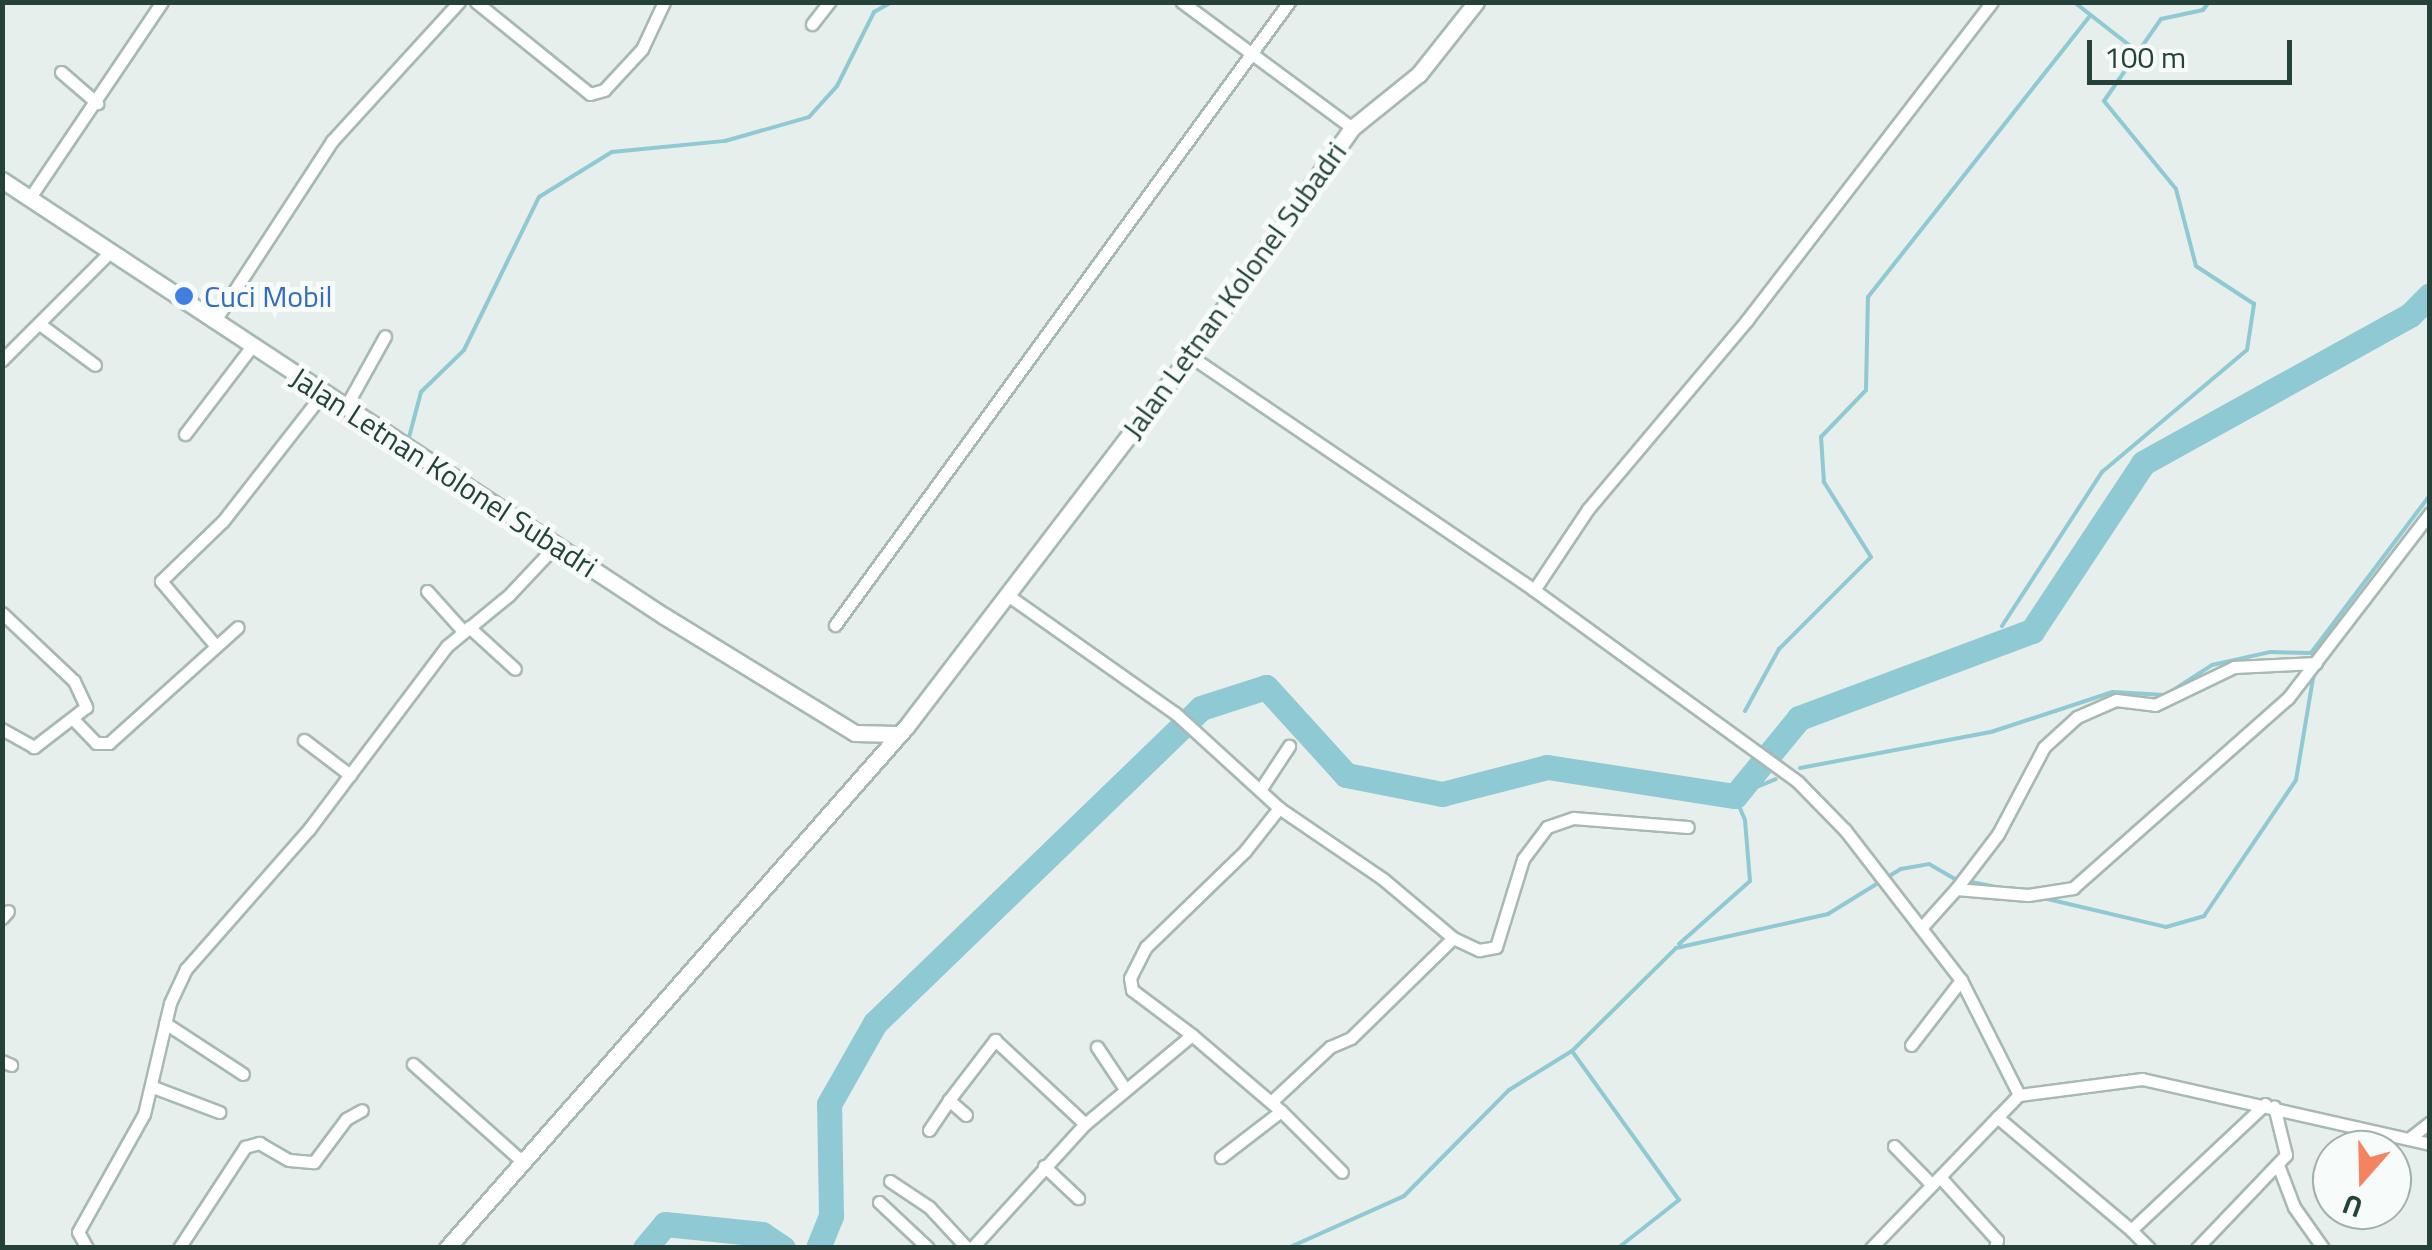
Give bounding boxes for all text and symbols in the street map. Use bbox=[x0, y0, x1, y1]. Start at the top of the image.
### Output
scale bar bbox=[2092, 20, 2297, 82]
text: 100 m bbox=[2104, 34, 2186, 80]
street label: Jalan Letnan Kolonel Subadri bbox=[1114, 135, 1354, 445]
place label: Cuci Mobil bbox=[204, 278, 332, 314]
marker: Cuci Mobil bbox=[173, 285, 195, 307]
street label: Jalan Letnan Kolonel Subadri bbox=[284, 359, 604, 585]
north arrow bbox=[2312, 1130, 2412, 1230]
text: U bbox=[2336, 1183, 2368, 1230]

